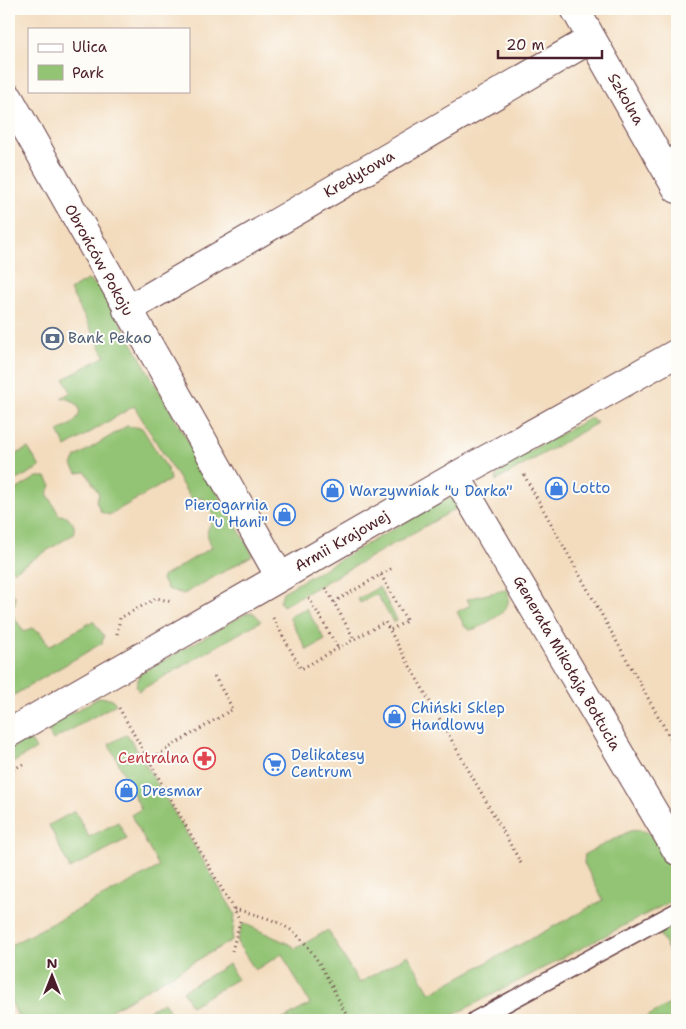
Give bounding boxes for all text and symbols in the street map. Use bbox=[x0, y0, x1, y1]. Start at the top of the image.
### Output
legend bbox=[28, 28, 190, 92]
scale bar bbox=[498, 28, 602, 60]
text: 20 m bbox=[506, 35, 545, 55]
text: Ulica bbox=[72, 37, 108, 57]
text: Park bbox=[72, 63, 104, 83]
street label: Szkolna bbox=[603, 70, 649, 129]
street label: Kredytowa bbox=[320, 145, 399, 202]
street label: Obrońców Pokoju bbox=[60, 201, 138, 319]
bank icon: Bank Pekao bbox=[40, 326, 64, 350]
place label: Bank Pekao bbox=[68, 328, 152, 348]
shop icon: Lotto bbox=[544, 476, 568, 500]
place label: Lotto bbox=[572, 478, 610, 498]
shop icon: Warzywniak "u Darka" bbox=[321, 479, 345, 503]
place label: Warzywniak "u Darka" bbox=[349, 481, 513, 501]
place label: Pierogarnia "u Hani" bbox=[185, 495, 269, 532]
shop icon: Pierogarnia "u Hani" bbox=[272, 502, 296, 526]
street label: Armii Krajowej bbox=[291, 506, 393, 576]
street label: Generała Mikołaja Bołtucia bbox=[509, 572, 626, 755]
place label: Chiński Sklep Handlowy bbox=[411, 698, 505, 735]
shop icon: Chiński Sklep Handlowy bbox=[383, 705, 407, 729]
place label: Delikatesy Centrum bbox=[291, 745, 365, 782]
pharmacy icon: Centralna bbox=[193, 746, 217, 770]
place label: Centralna bbox=[118, 748, 190, 768]
supermarket icon: Delikatesy Centrum bbox=[263, 752, 287, 776]
shop icon: Dresmar bbox=[114, 779, 138, 803]
place label: Dresmar bbox=[142, 781, 203, 801]
north arrow bbox=[28, 952, 78, 1002]
text: N bbox=[46, 954, 58, 972]

